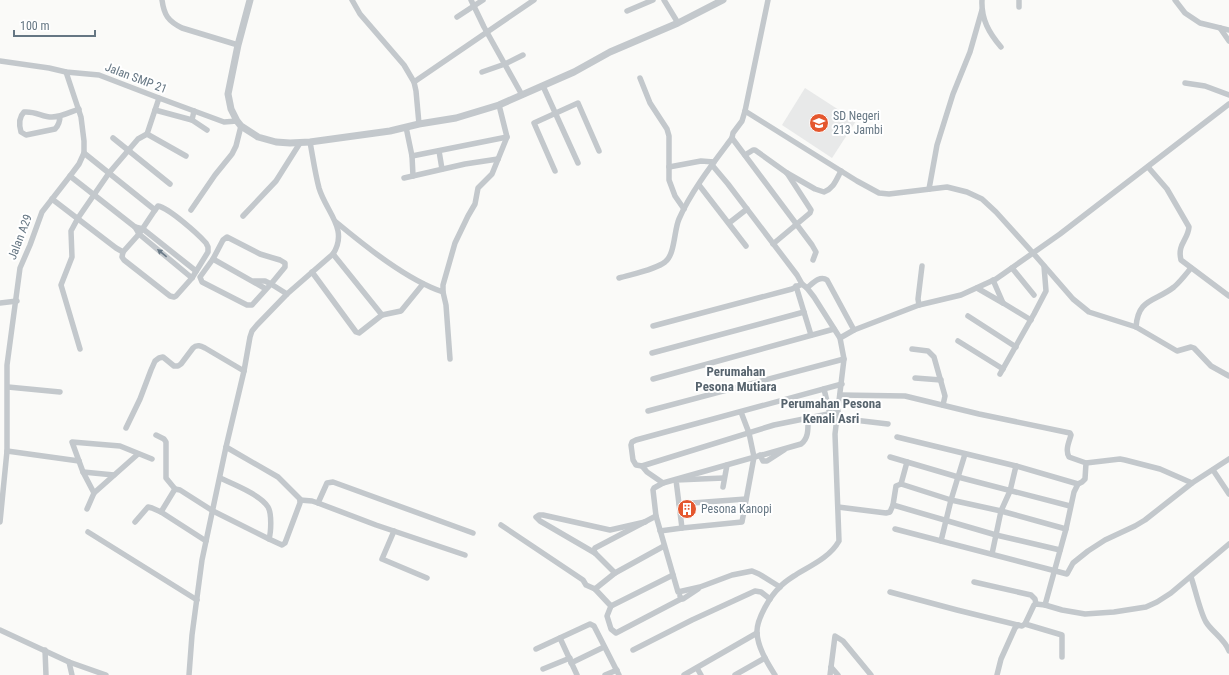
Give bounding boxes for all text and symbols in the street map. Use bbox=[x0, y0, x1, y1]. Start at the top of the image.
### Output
scale bar bbox=[14, 12, 95, 38]
text: 100 m bbox=[20, 19, 50, 33]
street label: Jalan SMP 21 bbox=[103, 60, 169, 96]
place label: SD Negeri 213 Jambi bbox=[833, 109, 883, 137]
school or university icon: SD Negeri 213 Jambi bbox=[808, 112, 830, 134]
street label: Jalan A29 bbox=[5, 212, 35, 262]
one-way arrow bbox=[157, 249, 168, 258]
district label: Perumahan Pesona Mutiara bbox=[695, 364, 777, 394]
district label: Perumahan Pesona Kenali Asri bbox=[781, 396, 881, 426]
building icon: Pesona Kanopi bbox=[676, 498, 698, 520]
place label: Pesona Kanopi bbox=[701, 502, 772, 516]

